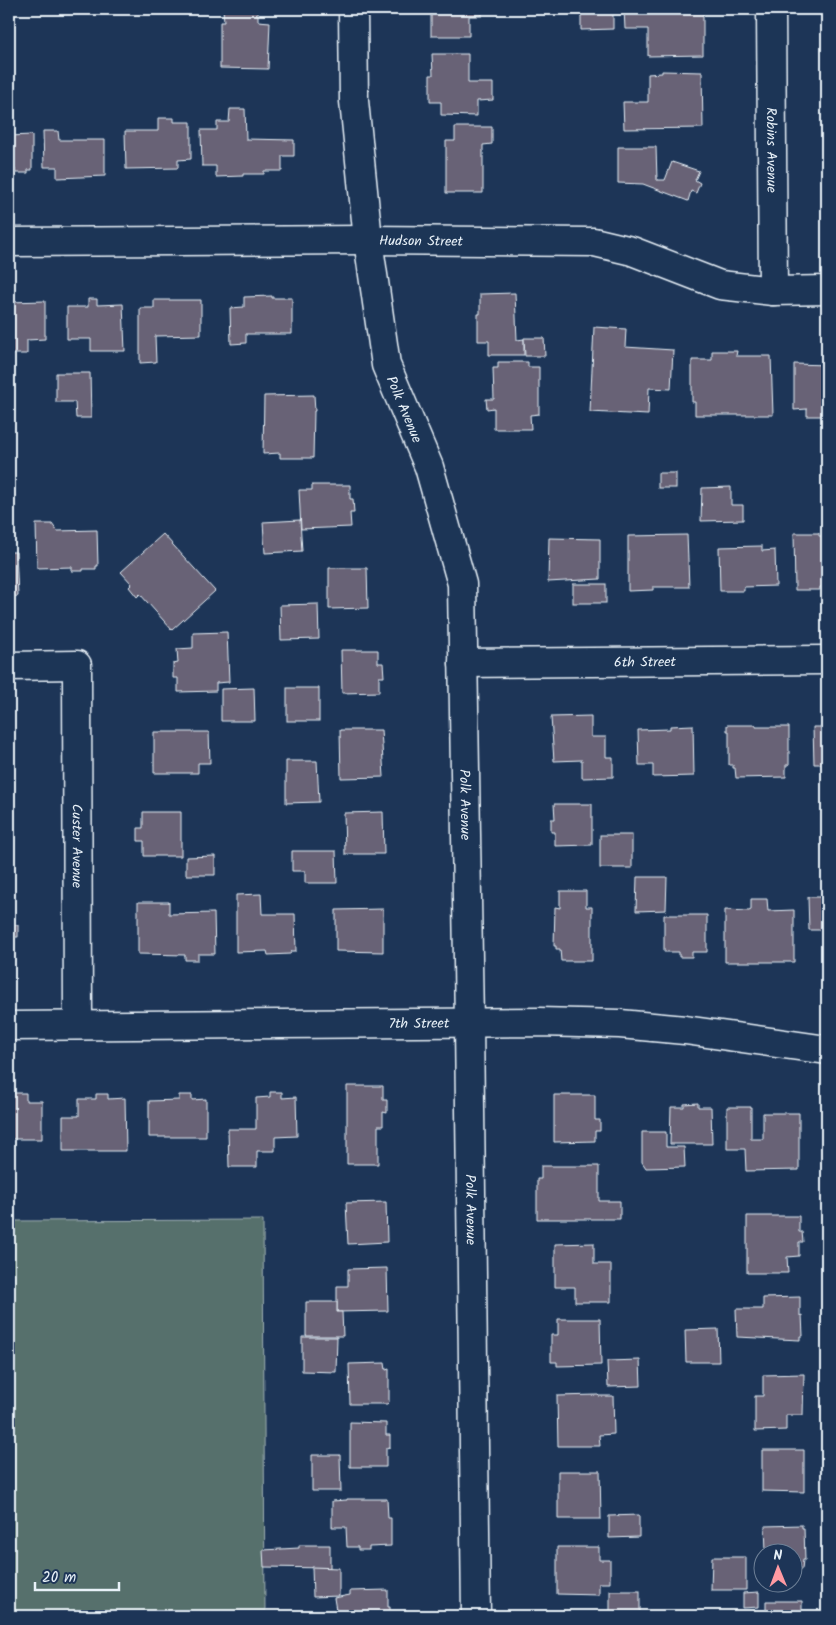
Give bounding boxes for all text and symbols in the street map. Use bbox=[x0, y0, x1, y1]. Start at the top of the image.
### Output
street label: Robins Avenue bbox=[760, 107, 782, 194]
street label: Hudson Street bbox=[379, 230, 464, 253]
street label: Polk Avenue bbox=[380, 373, 428, 447]
street label: 6th Street bbox=[614, 651, 677, 674]
street label: Polk Avenue bbox=[453, 769, 476, 841]
street label: Custer Avenue bbox=[65, 804, 88, 889]
street label: 7th Street bbox=[389, 1013, 450, 1035]
street label: Polk Avenue bbox=[459, 1174, 482, 1246]
north arrow bbox=[754, 1542, 804, 1592]
text: N bbox=[773, 1545, 783, 1567]
scale bar bbox=[35, 1560, 119, 1592]
text: 20 m bbox=[42, 1566, 76, 1590]

